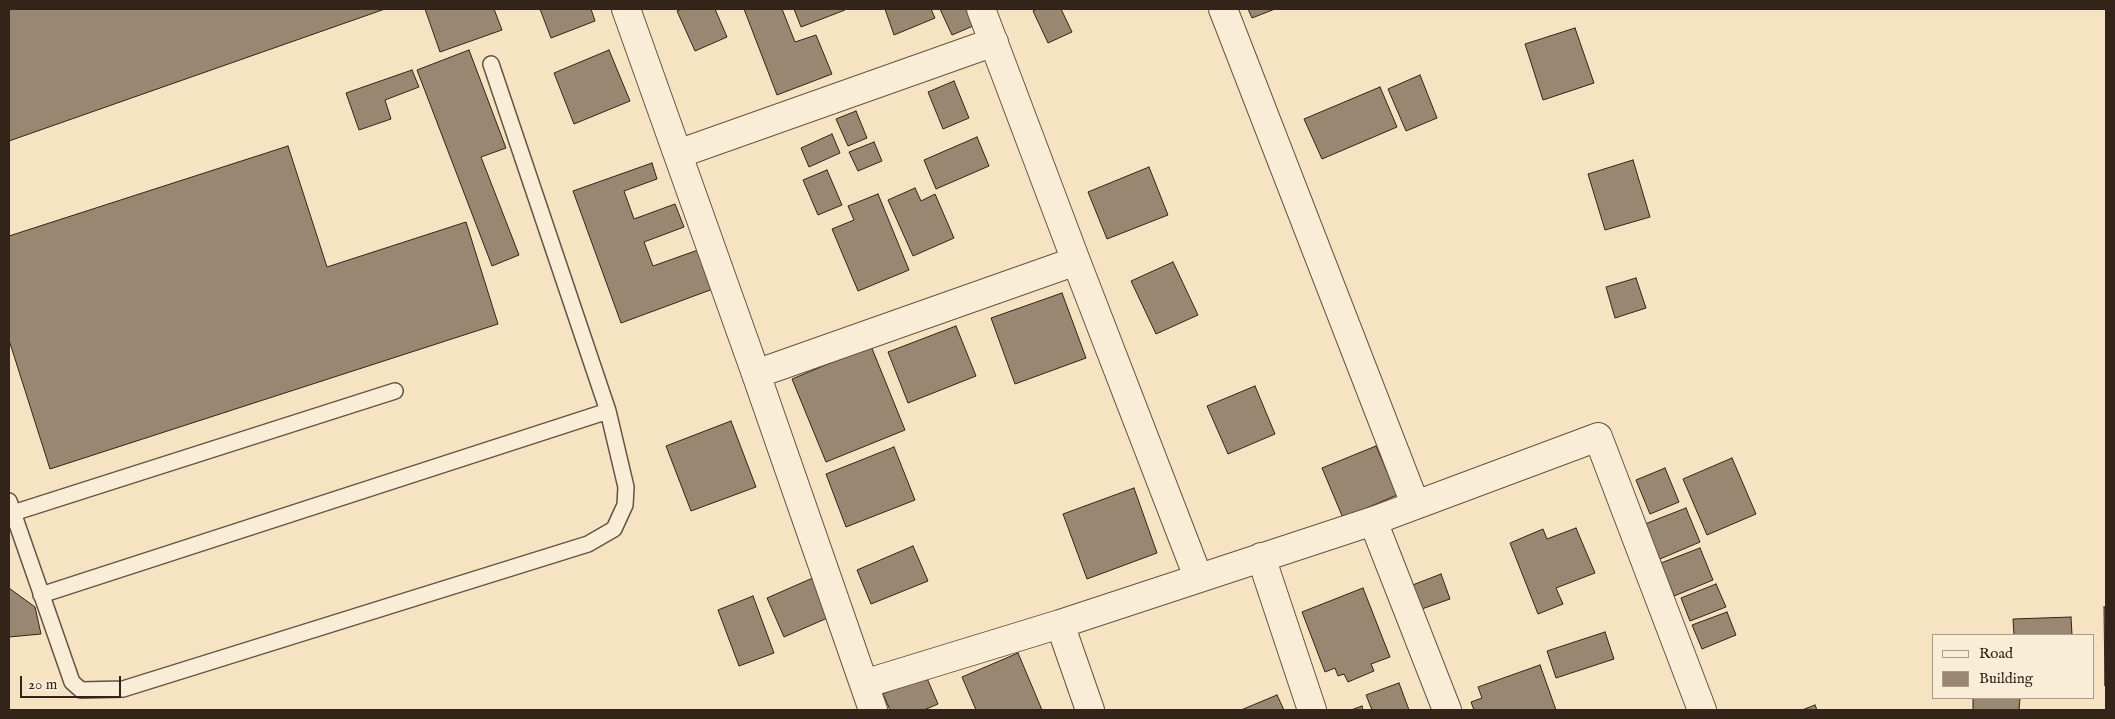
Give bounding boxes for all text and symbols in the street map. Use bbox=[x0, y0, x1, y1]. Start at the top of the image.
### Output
legend bbox=[1932, 634, 2095, 699]
text: Road bbox=[1979, 644, 2013, 663]
scale bar bbox=[22, 666, 124, 698]
text: Building bbox=[1979, 669, 2033, 688]
text: 20 m bbox=[28, 675, 57, 694]

